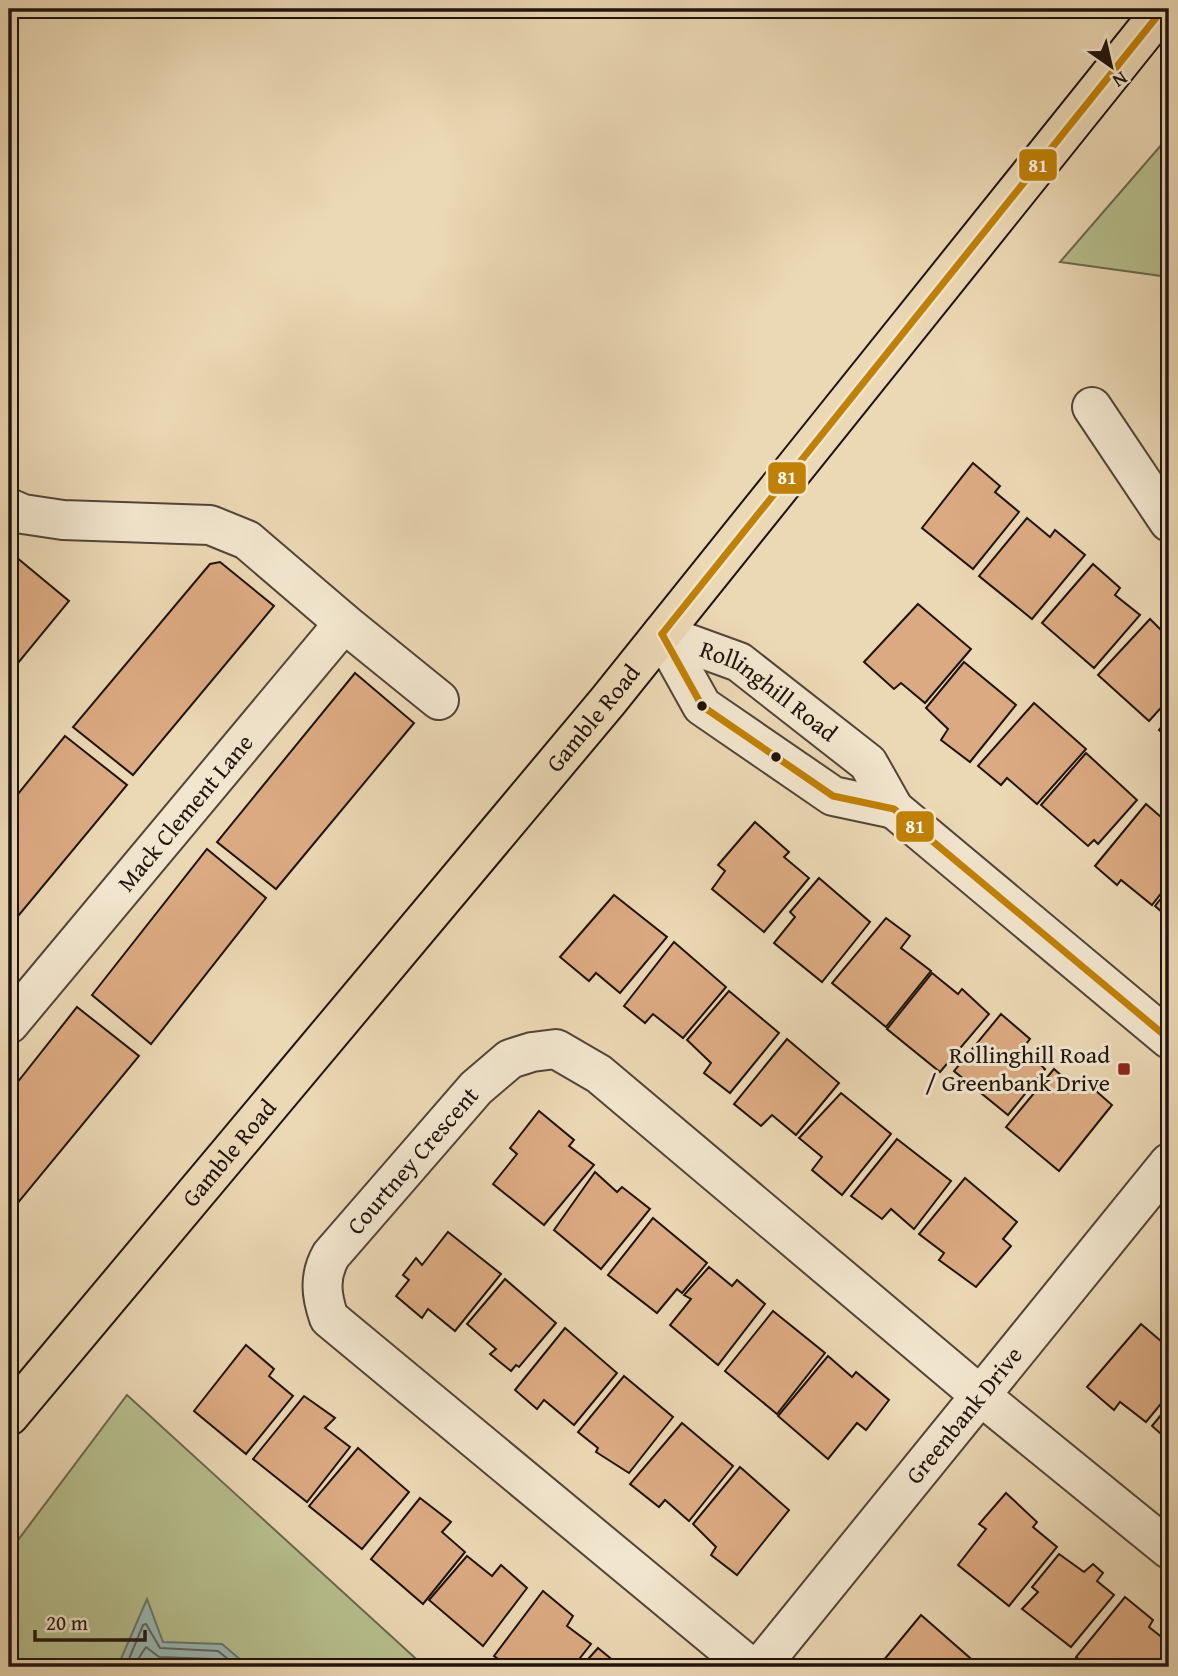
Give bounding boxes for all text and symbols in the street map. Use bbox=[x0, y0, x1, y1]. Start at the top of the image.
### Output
north arrow bbox=[1076, 32, 1146, 102]
text: N bbox=[1107, 65, 1134, 95]
line badge: 81 bbox=[1018, 148, 1058, 182]
text: 81 bbox=[1028, 151, 1048, 179]
line badge: 81 bbox=[767, 461, 807, 495]
text: 81 bbox=[777, 463, 797, 491]
street label: Rollinghill Road bbox=[695, 631, 845, 750]
street label: Gamble Road bbox=[538, 656, 648, 780]
unlabelled marker bbox=[695, 699, 709, 713]
street label: Mack Clement Lane bbox=[109, 726, 261, 899]
unlabelled marker bbox=[769, 750, 783, 764]
line badge: 81 bbox=[895, 810, 935, 843]
text: 81 bbox=[905, 812, 925, 840]
place label: Rollinghill Road / Greenbank Drive bbox=[925, 1037, 1110, 1100]
marker: Rollinghill Road / Greenbank Drive bbox=[1116, 1061, 1132, 1077]
street label: Courtney Crescent bbox=[338, 1078, 487, 1242]
street label: Gamble Road bbox=[173, 1091, 285, 1214]
street label: Greenbank Drive bbox=[897, 1339, 1030, 1491]
scale bar bbox=[35, 1599, 145, 1643]
text: 20 m bbox=[46, 1607, 88, 1638]

